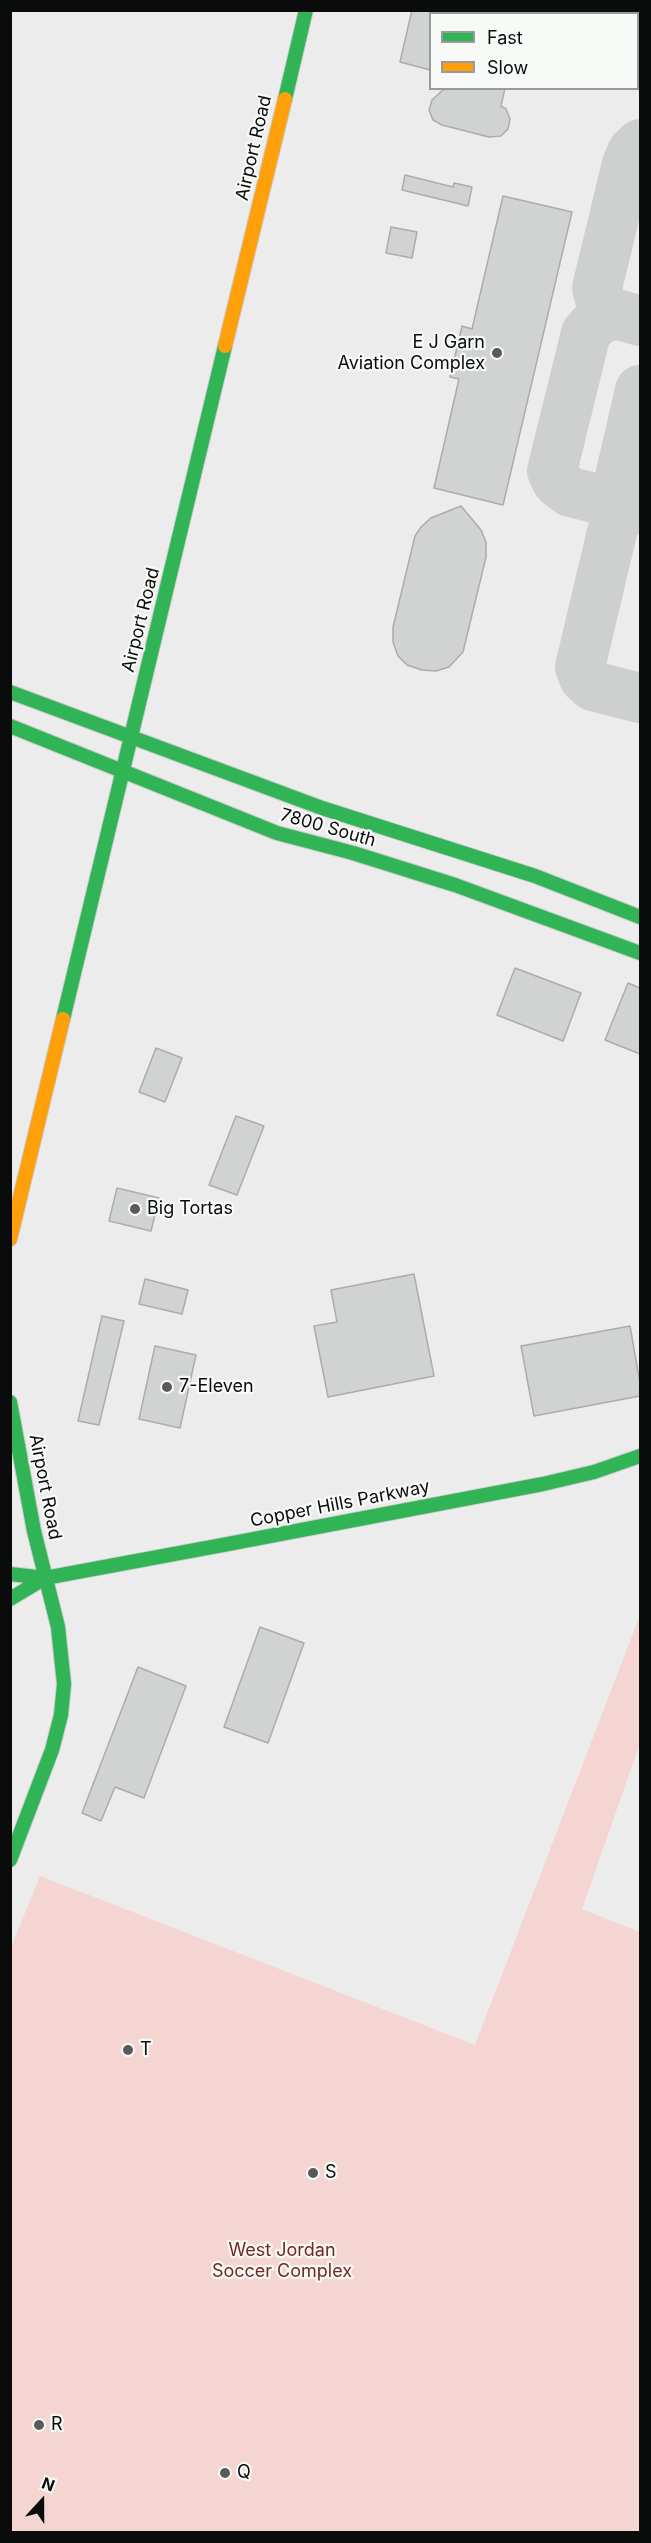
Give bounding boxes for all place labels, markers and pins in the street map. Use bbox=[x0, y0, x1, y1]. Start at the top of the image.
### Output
place label: E J Garn Aviation Complex bbox=[337, 332, 485, 374]
marker: E J Garn Aviation Complex bbox=[490, 346, 504, 360]
place label: Big Tortas bbox=[147, 1198, 233, 1220]
marker: Big Tortas bbox=[128, 1202, 142, 1216]
place label: 7-Eleven bbox=[179, 1376, 254, 1398]
marker: 7-Eleven bbox=[160, 1380, 174, 1394]
place label: T bbox=[140, 2039, 152, 2061]
marker: T bbox=[121, 2043, 135, 2057]
place label: S bbox=[325, 2162, 337, 2184]
marker: S bbox=[306, 2166, 320, 2180]
place label: R bbox=[51, 2414, 63, 2436]
marker: R bbox=[32, 2418, 46, 2432]
place label: Q bbox=[237, 2462, 251, 2484]
marker: Q bbox=[218, 2466, 232, 2480]

